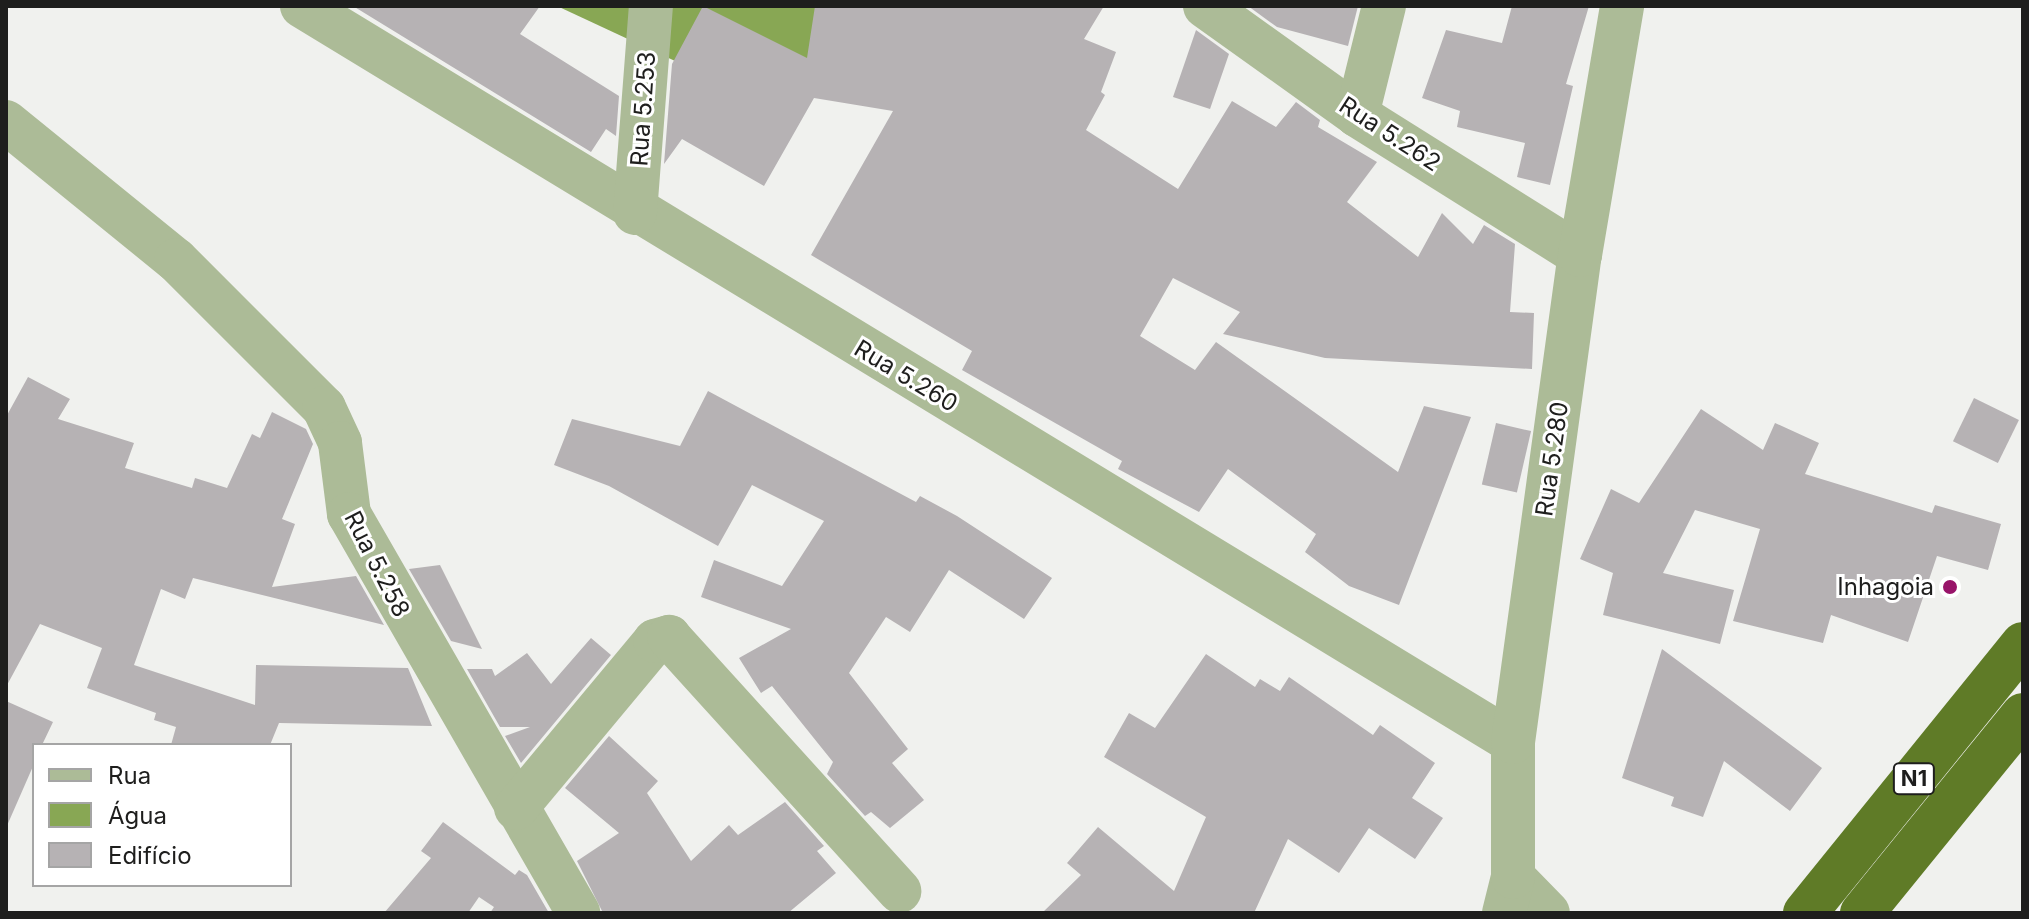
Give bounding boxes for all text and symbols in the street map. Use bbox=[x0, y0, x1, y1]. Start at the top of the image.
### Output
street label: Rua 5.253 bbox=[625, 51, 661, 167]
street label: Rua 5.262 bbox=[1334, 91, 1446, 177]
street label: Rua 5.260 bbox=[849, 334, 963, 418]
street label: Rua 5.280 bbox=[1530, 400, 1574, 518]
street label: Rua 5.258 bbox=[338, 506, 416, 622]
place label: Inhagoia bbox=[1837, 573, 1934, 601]
marker: Inhagoia bbox=[1941, 578, 1959, 596]
legend bbox=[32, 743, 292, 887]
text: Rua bbox=[108, 761, 151, 790]
road number: N1 bbox=[1892, 761, 1936, 797]
text: Água bbox=[108, 801, 167, 830]
text: Edifício bbox=[108, 841, 192, 870]

